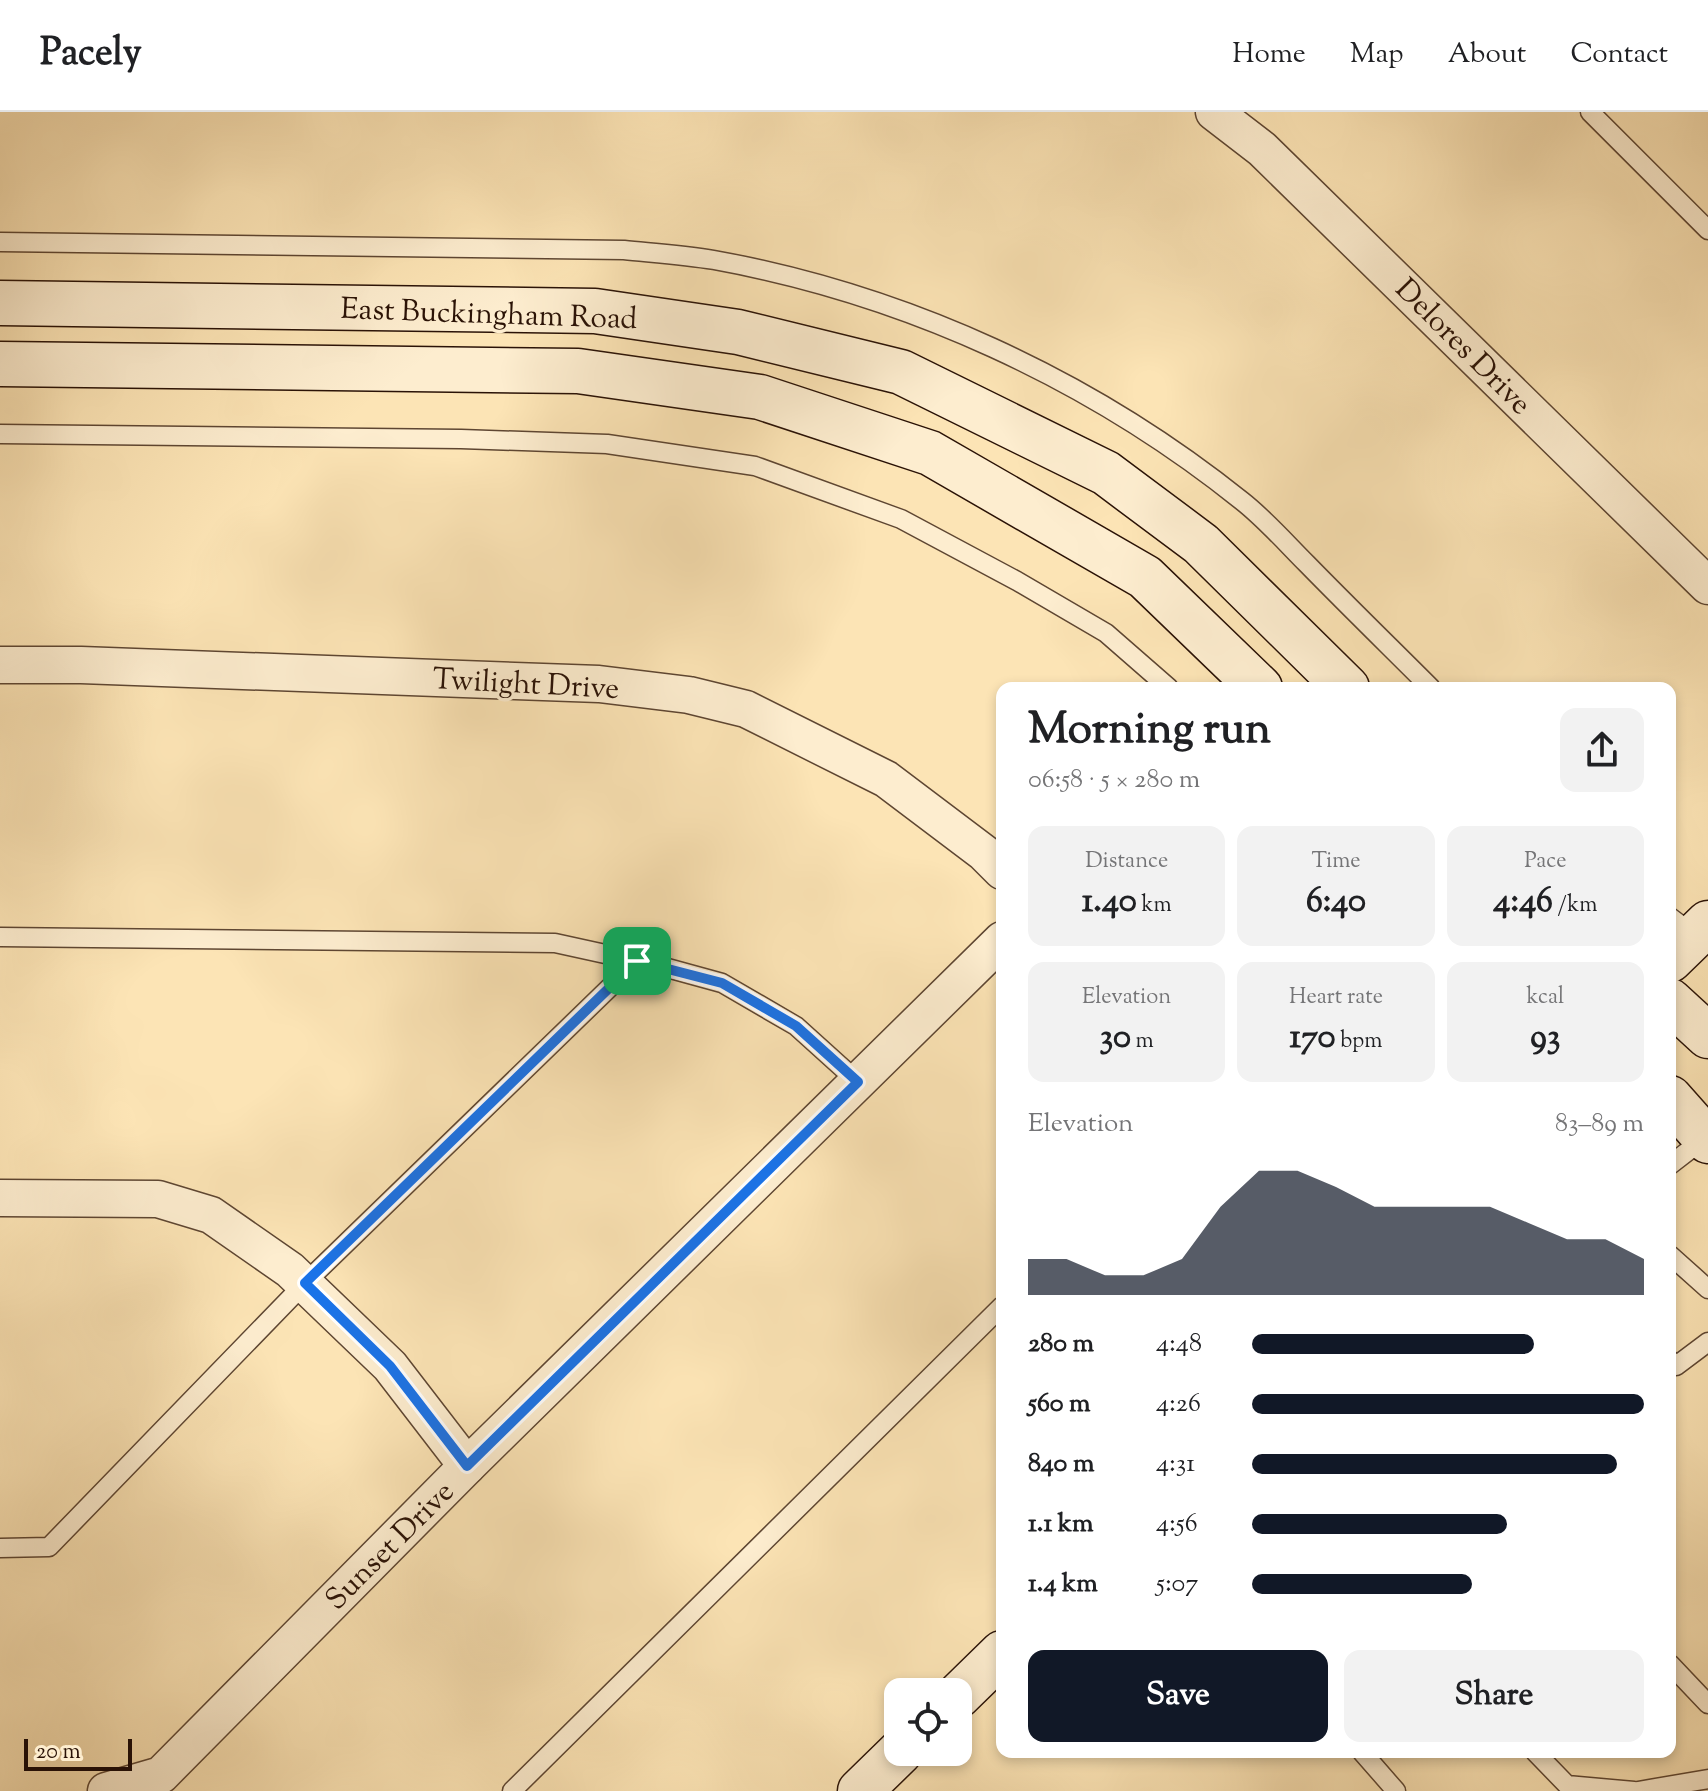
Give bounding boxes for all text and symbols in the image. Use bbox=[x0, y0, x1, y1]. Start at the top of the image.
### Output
text: Pacely bbox=[40, 28, 142, 82]
text: Home bbox=[1232, 35, 1306, 75]
text: Map bbox=[1350, 35, 1404, 75]
text: About bbox=[1448, 35, 1526, 75]
text: Contact bbox=[1570, 35, 1668, 75]
street label: Delores Drive bbox=[1384, 270, 1540, 426]
street label: East Buckingham Road bbox=[340, 289, 638, 342]
street label: Twilight Drive bbox=[431, 659, 620, 712]
text: Morning run bbox=[1028, 700, 1271, 763]
button: share bbox=[1560, 708, 1644, 792]
text: 06:58 · 5 × 280 m bbox=[1028, 762, 1200, 799]
text: Distance bbox=[1085, 846, 1168, 878]
text: Time bbox=[1312, 846, 1360, 878]
text: Pace bbox=[1524, 846, 1566, 878]
text: 1.40 bbox=[1082, 878, 1137, 927]
text: 6:40 bbox=[1306, 878, 1366, 927]
text: 4:46 bbox=[1493, 878, 1553, 927]
text: km bbox=[1137, 890, 1172, 922]
text: /km bbox=[1553, 890, 1597, 922]
pin bbox=[603, 927, 671, 995]
icon: arrive bbox=[615, 939, 659, 983]
text: Elevation bbox=[1082, 982, 1171, 1014]
text: Heart rate bbox=[1289, 982, 1383, 1014]
text: kcal bbox=[1526, 982, 1564, 1014]
text: 30 bbox=[1100, 1014, 1131, 1063]
text: 170 bbox=[1290, 1014, 1336, 1063]
text: 93 bbox=[1530, 1014, 1560, 1063]
text: m bbox=[1131, 1026, 1154, 1058]
text: bpm bbox=[1336, 1026, 1382, 1058]
text: Elevation bbox=[1028, 1106, 1133, 1143]
text: 83–89 m bbox=[1555, 1106, 1644, 1143]
text: 280 m bbox=[1028, 1326, 1094, 1363]
text: 4:48 bbox=[1156, 1326, 1202, 1363]
text: 560 m bbox=[1028, 1386, 1091, 1423]
text: 4:26 bbox=[1156, 1386, 1201, 1423]
text: 840 m bbox=[1028, 1446, 1094, 1483]
text: 4:31 bbox=[1156, 1446, 1195, 1483]
street label: Sunset Drive bbox=[316, 1472, 465, 1621]
text: 1.1 km bbox=[1028, 1506, 1093, 1543]
text: 4:56 bbox=[1156, 1506, 1198, 1543]
text: 1.4 km bbox=[1028, 1566, 1098, 1603]
text: 5:07 bbox=[1156, 1566, 1198, 1603]
button: Save bbox=[1028, 1650, 1328, 1742]
button: Share bbox=[1344, 1650, 1644, 1742]
map controls bbox=[884, 1678, 972, 1766]
button: locate bbox=[884, 1678, 972, 1766]
scale bar bbox=[24, 1735, 132, 1771]
text: 20 m bbox=[36, 1737, 81, 1769]

